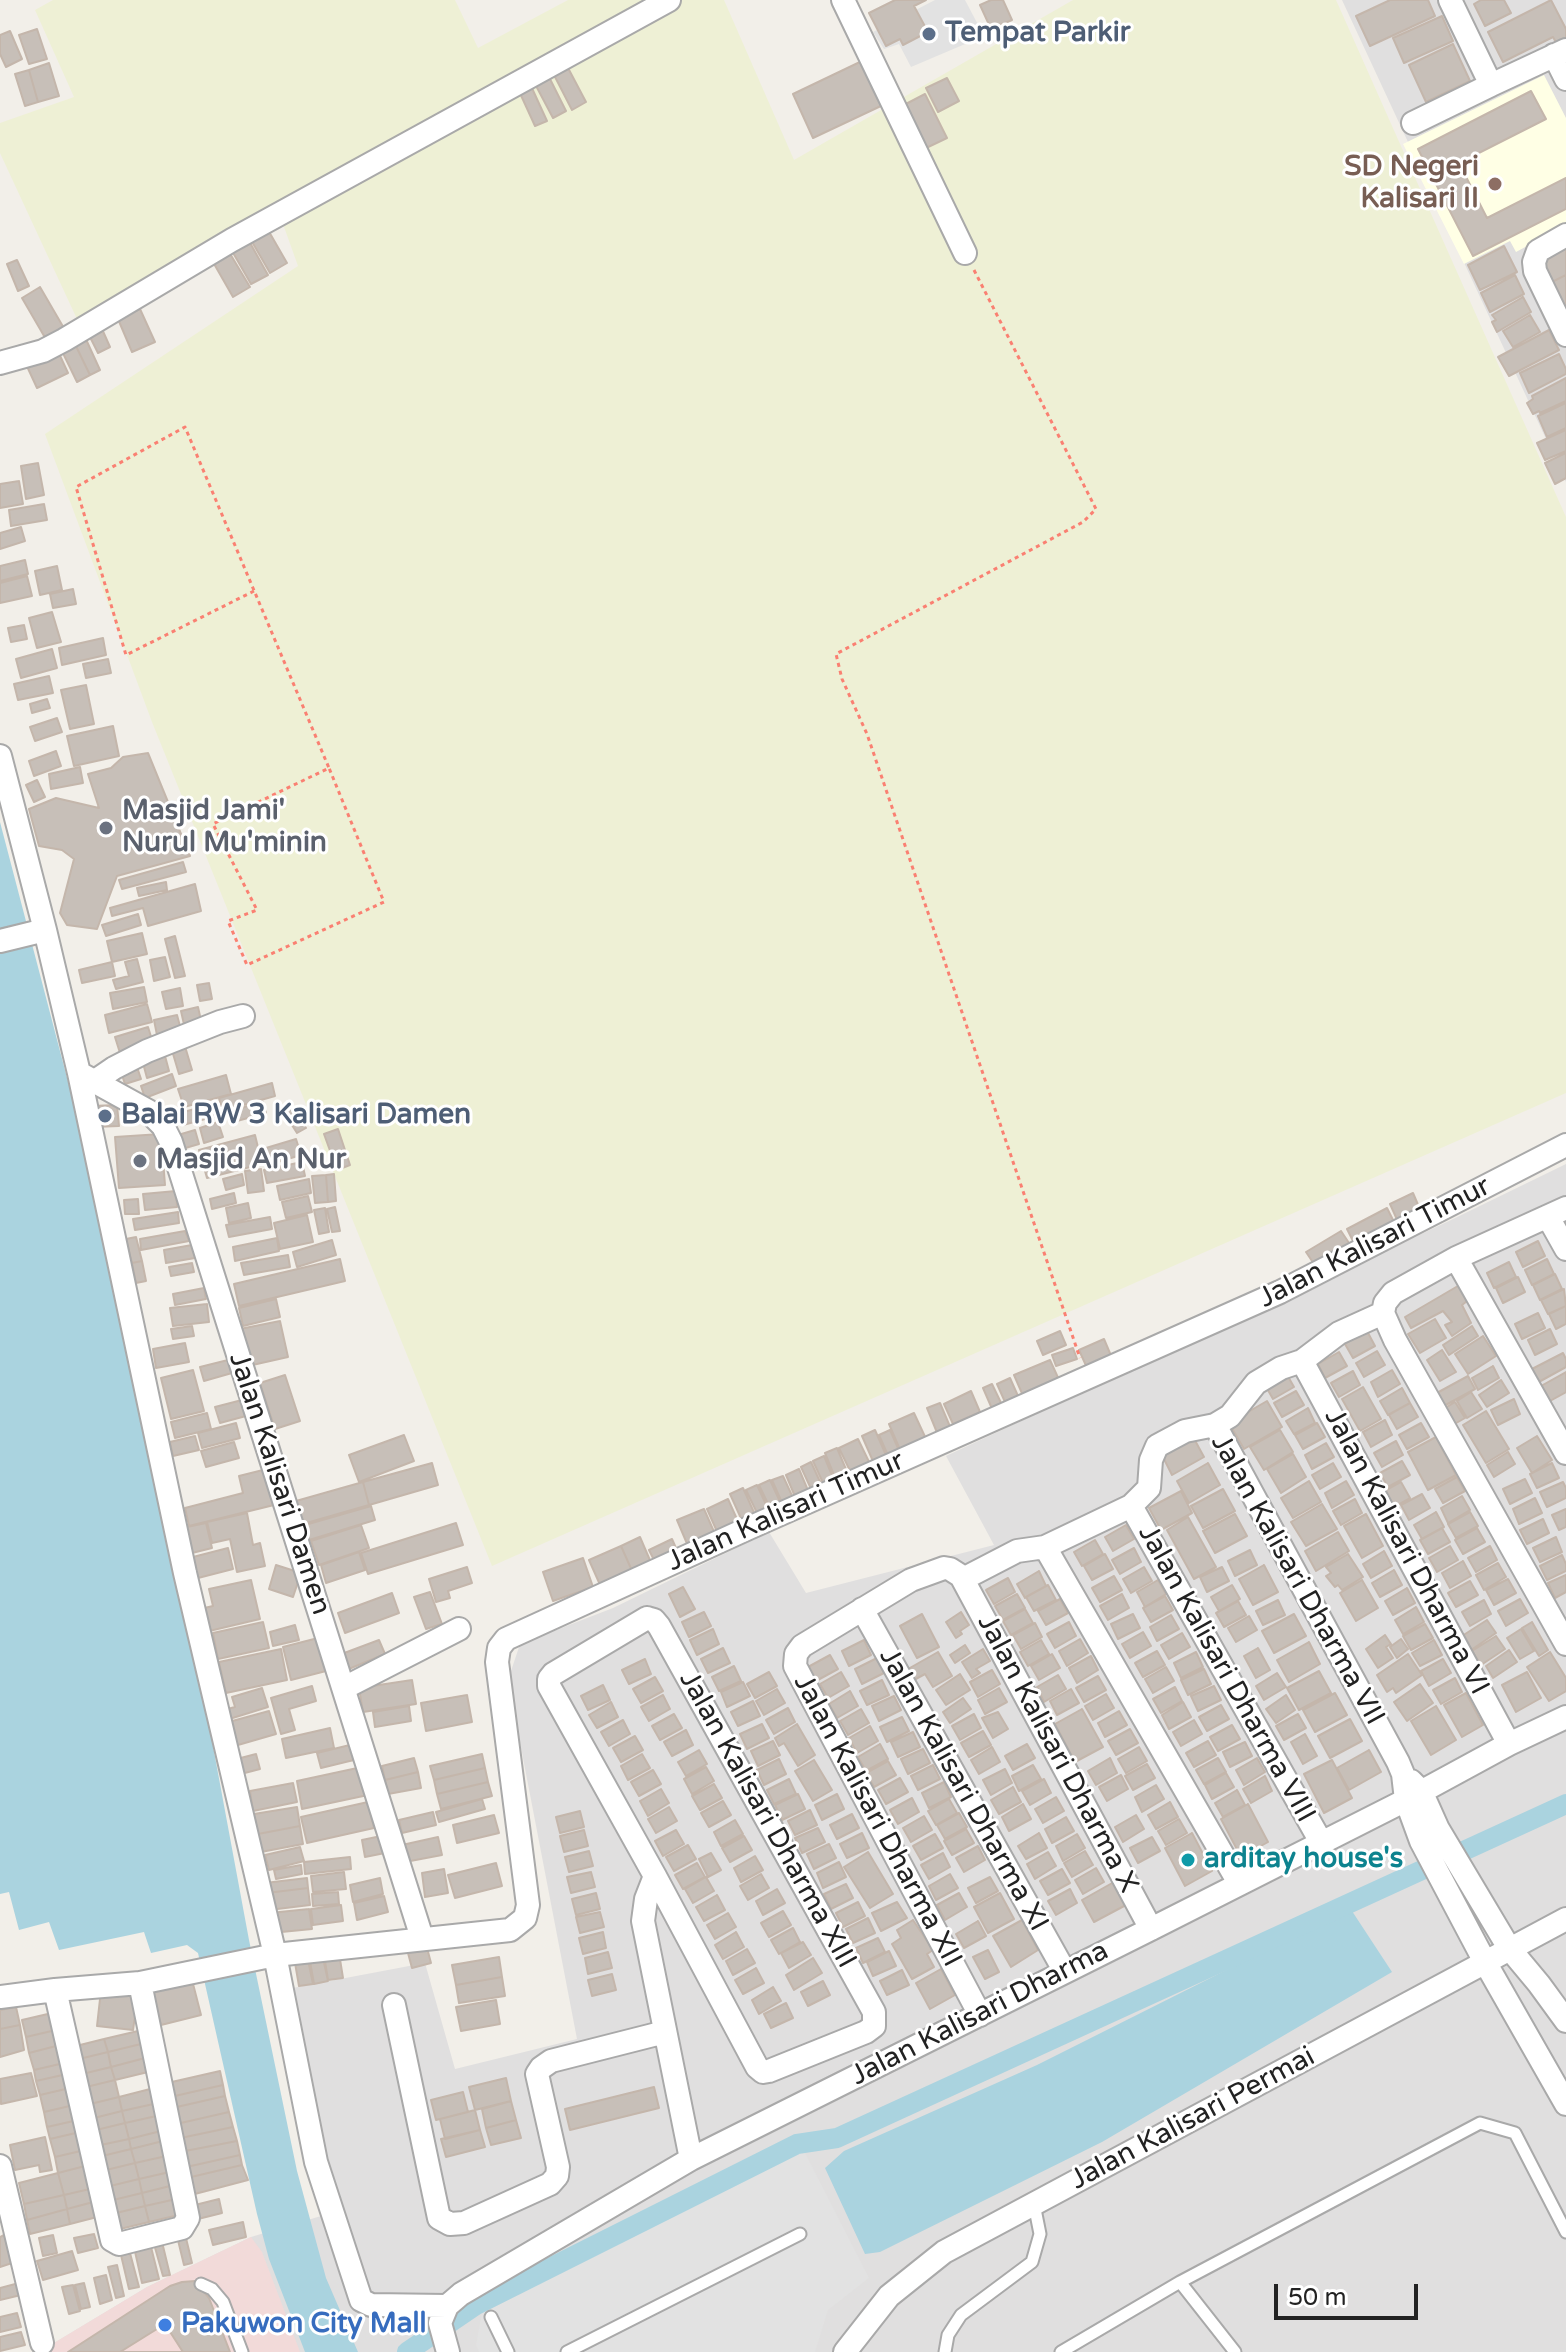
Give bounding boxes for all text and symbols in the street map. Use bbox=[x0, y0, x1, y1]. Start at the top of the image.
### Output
place label: Tempat Parkir bbox=[945, 17, 1130, 51]
marker: Tempat Parkir bbox=[920, 25, 938, 43]
place label: SD Negeri Kalisari II bbox=[1344, 151, 1479, 217]
marker: SD Negeri Kalisari II bbox=[1486, 175, 1504, 193]
place label: Masjid Jami' Nurul Mu'minin bbox=[122, 795, 327, 861]
marker: Masjid Jami' Nurul Mu'minin bbox=[97, 819, 115, 837]
place label: Balai RW 3 Kalisari Damen bbox=[121, 1099, 471, 1133]
marker: Balai RW 3 Kalisari Damen bbox=[96, 1107, 114, 1125]
place label: Masjid An Nur bbox=[156, 1144, 346, 1178]
marker: Masjid An Nur bbox=[131, 1152, 149, 1170]
street label: Jalan Kalisari Timur bbox=[1254, 1170, 1496, 1316]
street label: Jalan Kalisari Damen bbox=[221, 1349, 337, 1619]
street label: Jalan Kalisari Dharma VI bbox=[1316, 1403, 1496, 1701]
street label: Jalan Kalisari Dharma VII bbox=[1203, 1429, 1391, 1731]
street label: Jalan Kalisari Timur bbox=[662, 1445, 910, 1579]
street label: Jalan Kalisari Dharma VIII bbox=[1130, 1519, 1322, 1829]
street label: Jalan Kalisari Dharma X bbox=[969, 1609, 1145, 1899]
street label: Jalan Kalisari Dharma XI bbox=[871, 1643, 1055, 1937]
street label: Jalan Kalisari Dharma XIII bbox=[671, 1666, 863, 1974]
street label: Jalan Kalisari Dharma XII bbox=[786, 1669, 968, 1973]
place label: arditay house's bbox=[1204, 1843, 1403, 1877]
marker: arditay house's bbox=[1179, 1851, 1197, 1869]
street label: Jalan Kalisari Dharma bbox=[846, 1935, 1114, 2093]
street label: Jalan Kalisari Permai bbox=[1065, 2040, 1321, 2198]
scale bar bbox=[1278, 2268, 1422, 2318]
text: 50 m bbox=[1288, 2283, 1346, 2312]
place label: Pakuwon City Mall bbox=[181, 2308, 427, 2342]
marker: Pakuwon City Mall bbox=[156, 2316, 174, 2334]

